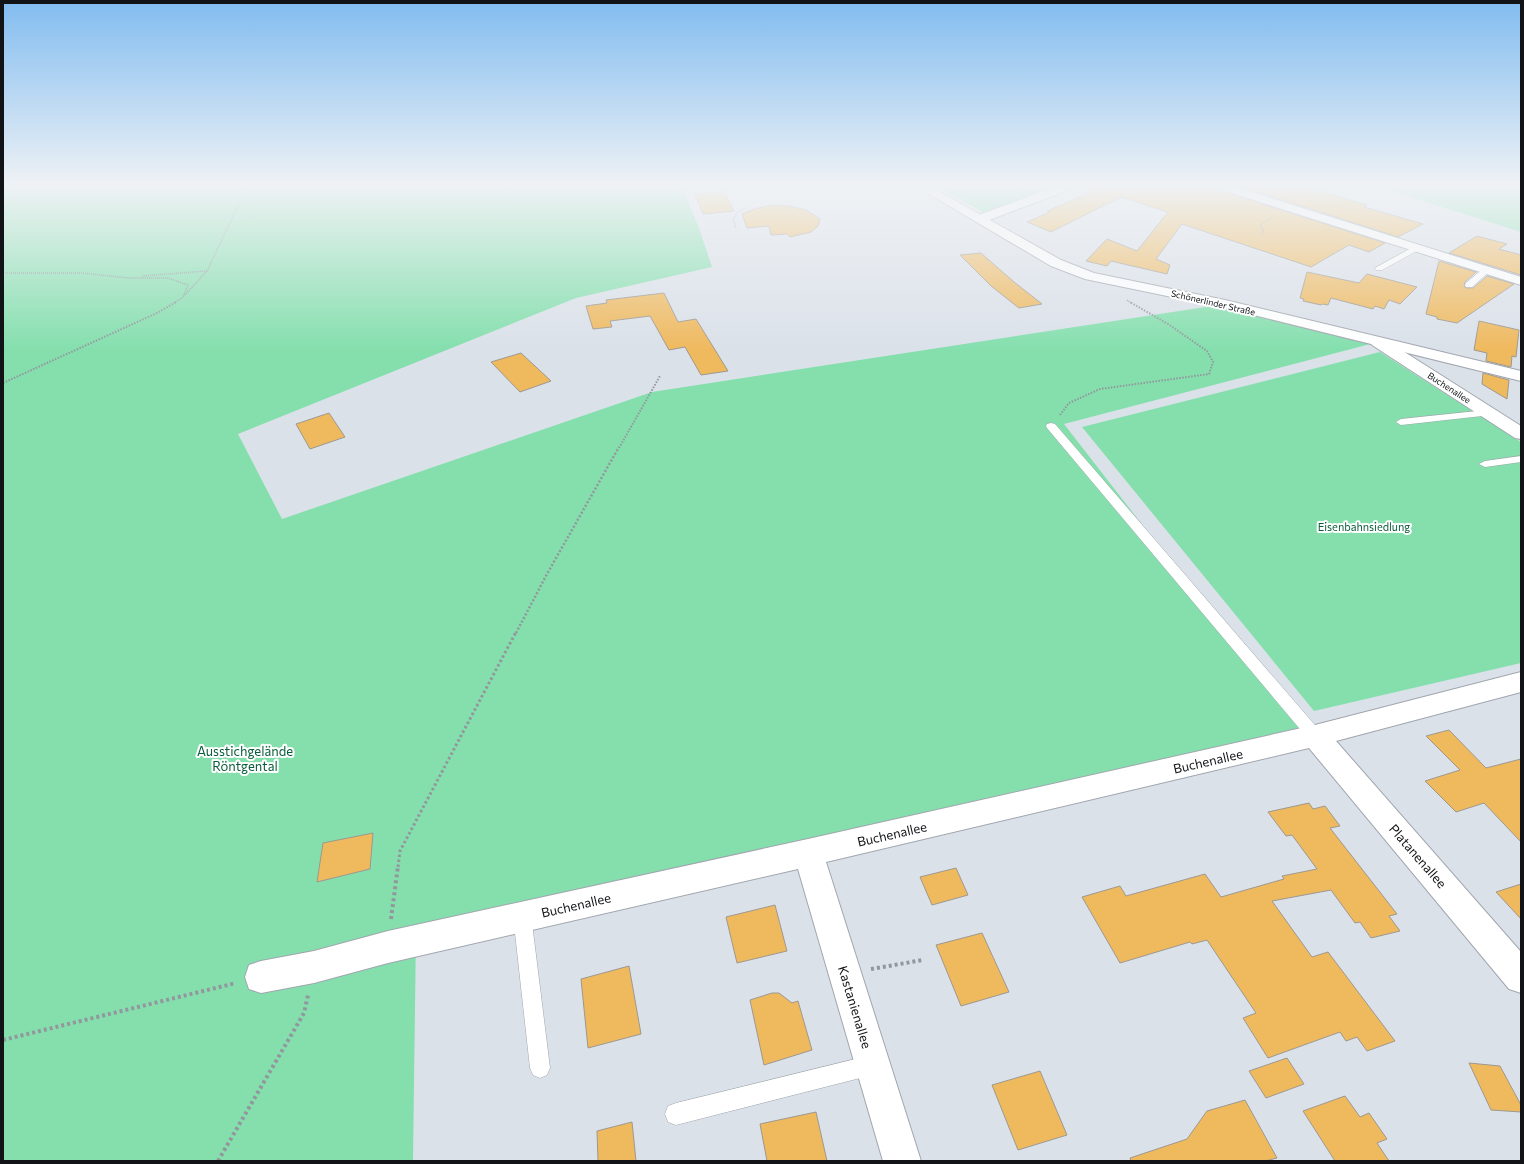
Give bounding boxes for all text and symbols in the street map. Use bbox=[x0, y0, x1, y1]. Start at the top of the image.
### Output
street label: Schönerlinder Straße bbox=[1170, 287, 1257, 318]
street label: Buchenallee bbox=[1426, 370, 1473, 406]
park label: Eisenbahnsiedlung bbox=[1318, 520, 1410, 533]
park label: Ausstichgelände Röntgental bbox=[197, 743, 293, 774]
street label: Buchenallee bbox=[1172, 745, 1244, 777]
street label: Buchenallee bbox=[856, 818, 928, 850]
street label: Platanenallee bbox=[1386, 821, 1450, 891]
street label: Buchenallee bbox=[540, 889, 612, 921]
street label: Kastanienallee bbox=[835, 964, 875, 1050]

